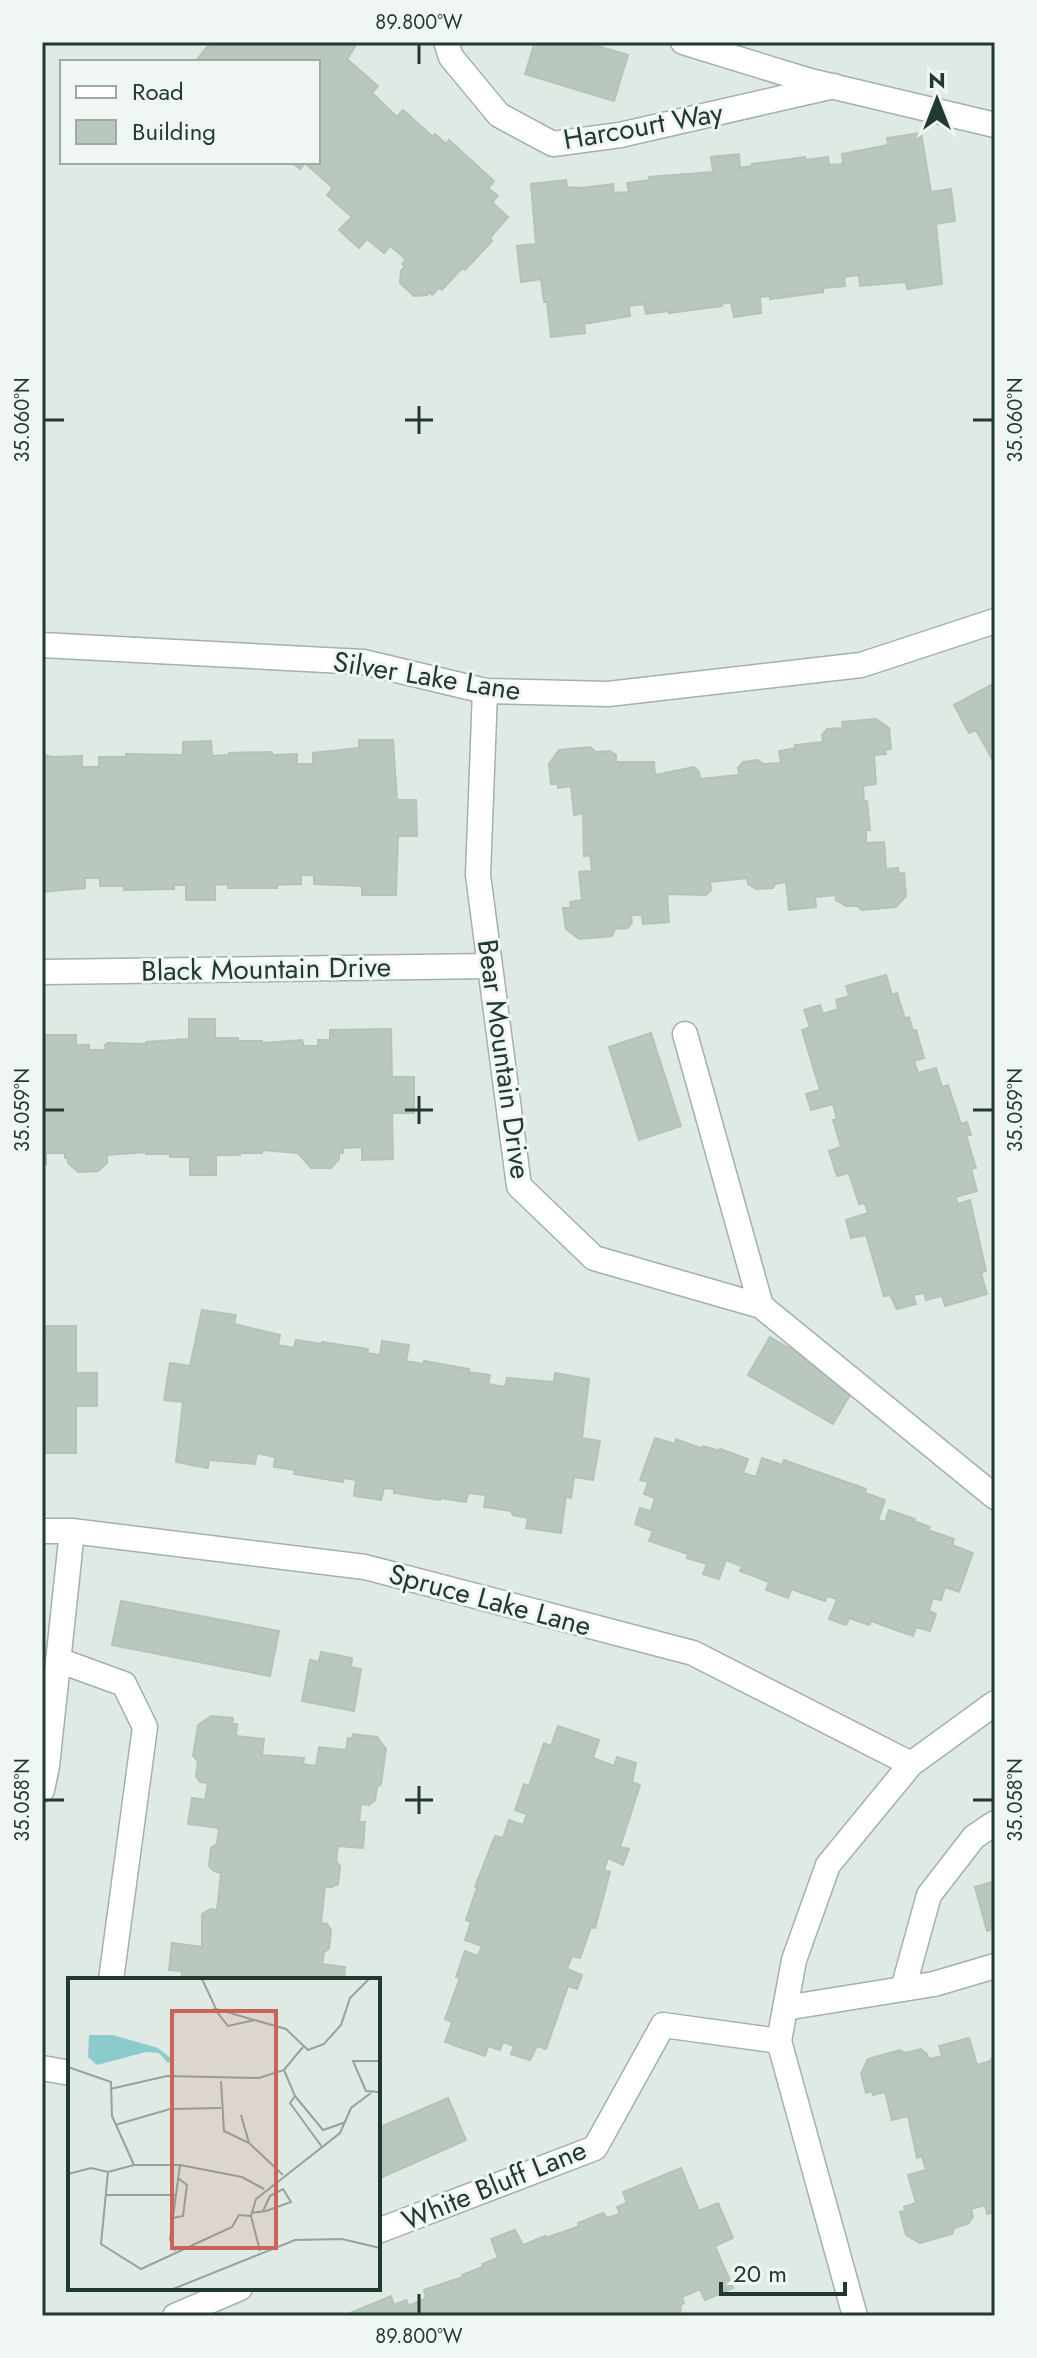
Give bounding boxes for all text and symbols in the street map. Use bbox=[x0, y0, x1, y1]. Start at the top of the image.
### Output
text: 89.800°W bbox=[375, 8, 463, 37]
legend bbox=[60, 60, 320, 164]
north arrow bbox=[897, 60, 977, 140]
text: N bbox=[928, 64, 946, 96]
text: Road bbox=[132, 74, 184, 109]
street label: Harcourt Way bbox=[560, 92, 727, 160]
text: Building bbox=[132, 114, 216, 149]
text: 35.060°N bbox=[8, 378, 37, 462]
text: 35.060°N bbox=[1001, 378, 1030, 462]
street label: Silver Lake Lane bbox=[330, 641, 524, 711]
street label: Bear Mountain Drive bbox=[467, 936, 541, 1182]
street label: Black Mountain Drive bbox=[141, 946, 391, 992]
text: 35.059°N bbox=[8, 1068, 37, 1152]
text: 35.059°N bbox=[1001, 1068, 1030, 1152]
street label: Spruce Lake Lane bbox=[384, 1553, 596, 1647]
text: 35.058°N bbox=[8, 1758, 37, 1842]
text: 35.058°N bbox=[1001, 1758, 1030, 1842]
inset map bbox=[68, 1978, 380, 2290]
street label: White Bluff Lane bbox=[396, 2129, 592, 2241]
scale bar bbox=[721, 2246, 845, 2296]
text: 20 m bbox=[733, 2256, 787, 2291]
text: 89.800°W bbox=[375, 2322, 463, 2351]

